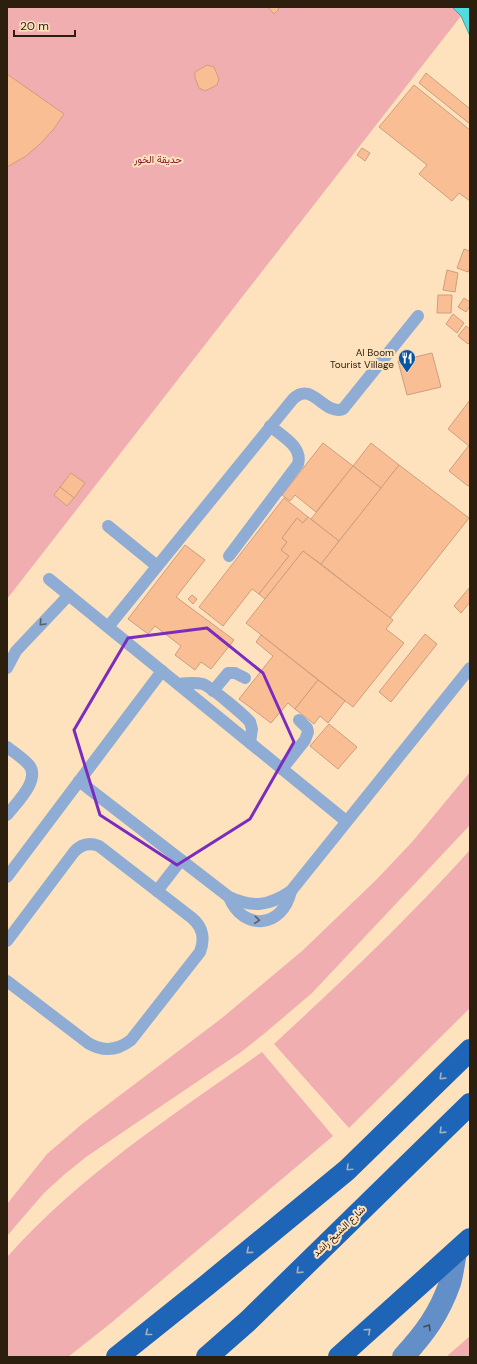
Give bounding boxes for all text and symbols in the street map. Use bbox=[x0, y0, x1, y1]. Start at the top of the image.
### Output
scale bar bbox=[14, 12, 75, 38]
text: 20 m bbox=[20, 18, 49, 34]
park label: حديقة الخور bbox=[133, 153, 182, 166]
place label: Al Boom Tourist Village bbox=[330, 346, 394, 371]
restaurant icon: Al Boom Tourist Village bbox=[397, 348, 417, 373]
one-way arrow bbox=[39, 618, 47, 626]
one-way arrow bbox=[254, 915, 260, 924]
one-way arrow bbox=[439, 1072, 447, 1080]
one-way arrow bbox=[439, 1126, 447, 1134]
one-way arrow bbox=[346, 1163, 354, 1170]
street label: شارع الشيخ راشد bbox=[310, 1202, 368, 1259]
one-way arrow bbox=[246, 1246, 253, 1253]
one-way arrow bbox=[296, 1266, 304, 1274]
one-way arrow bbox=[423, 1324, 431, 1331]
one-way arrow bbox=[146, 1328, 153, 1335]
one-way arrow bbox=[364, 1329, 371, 1336]

